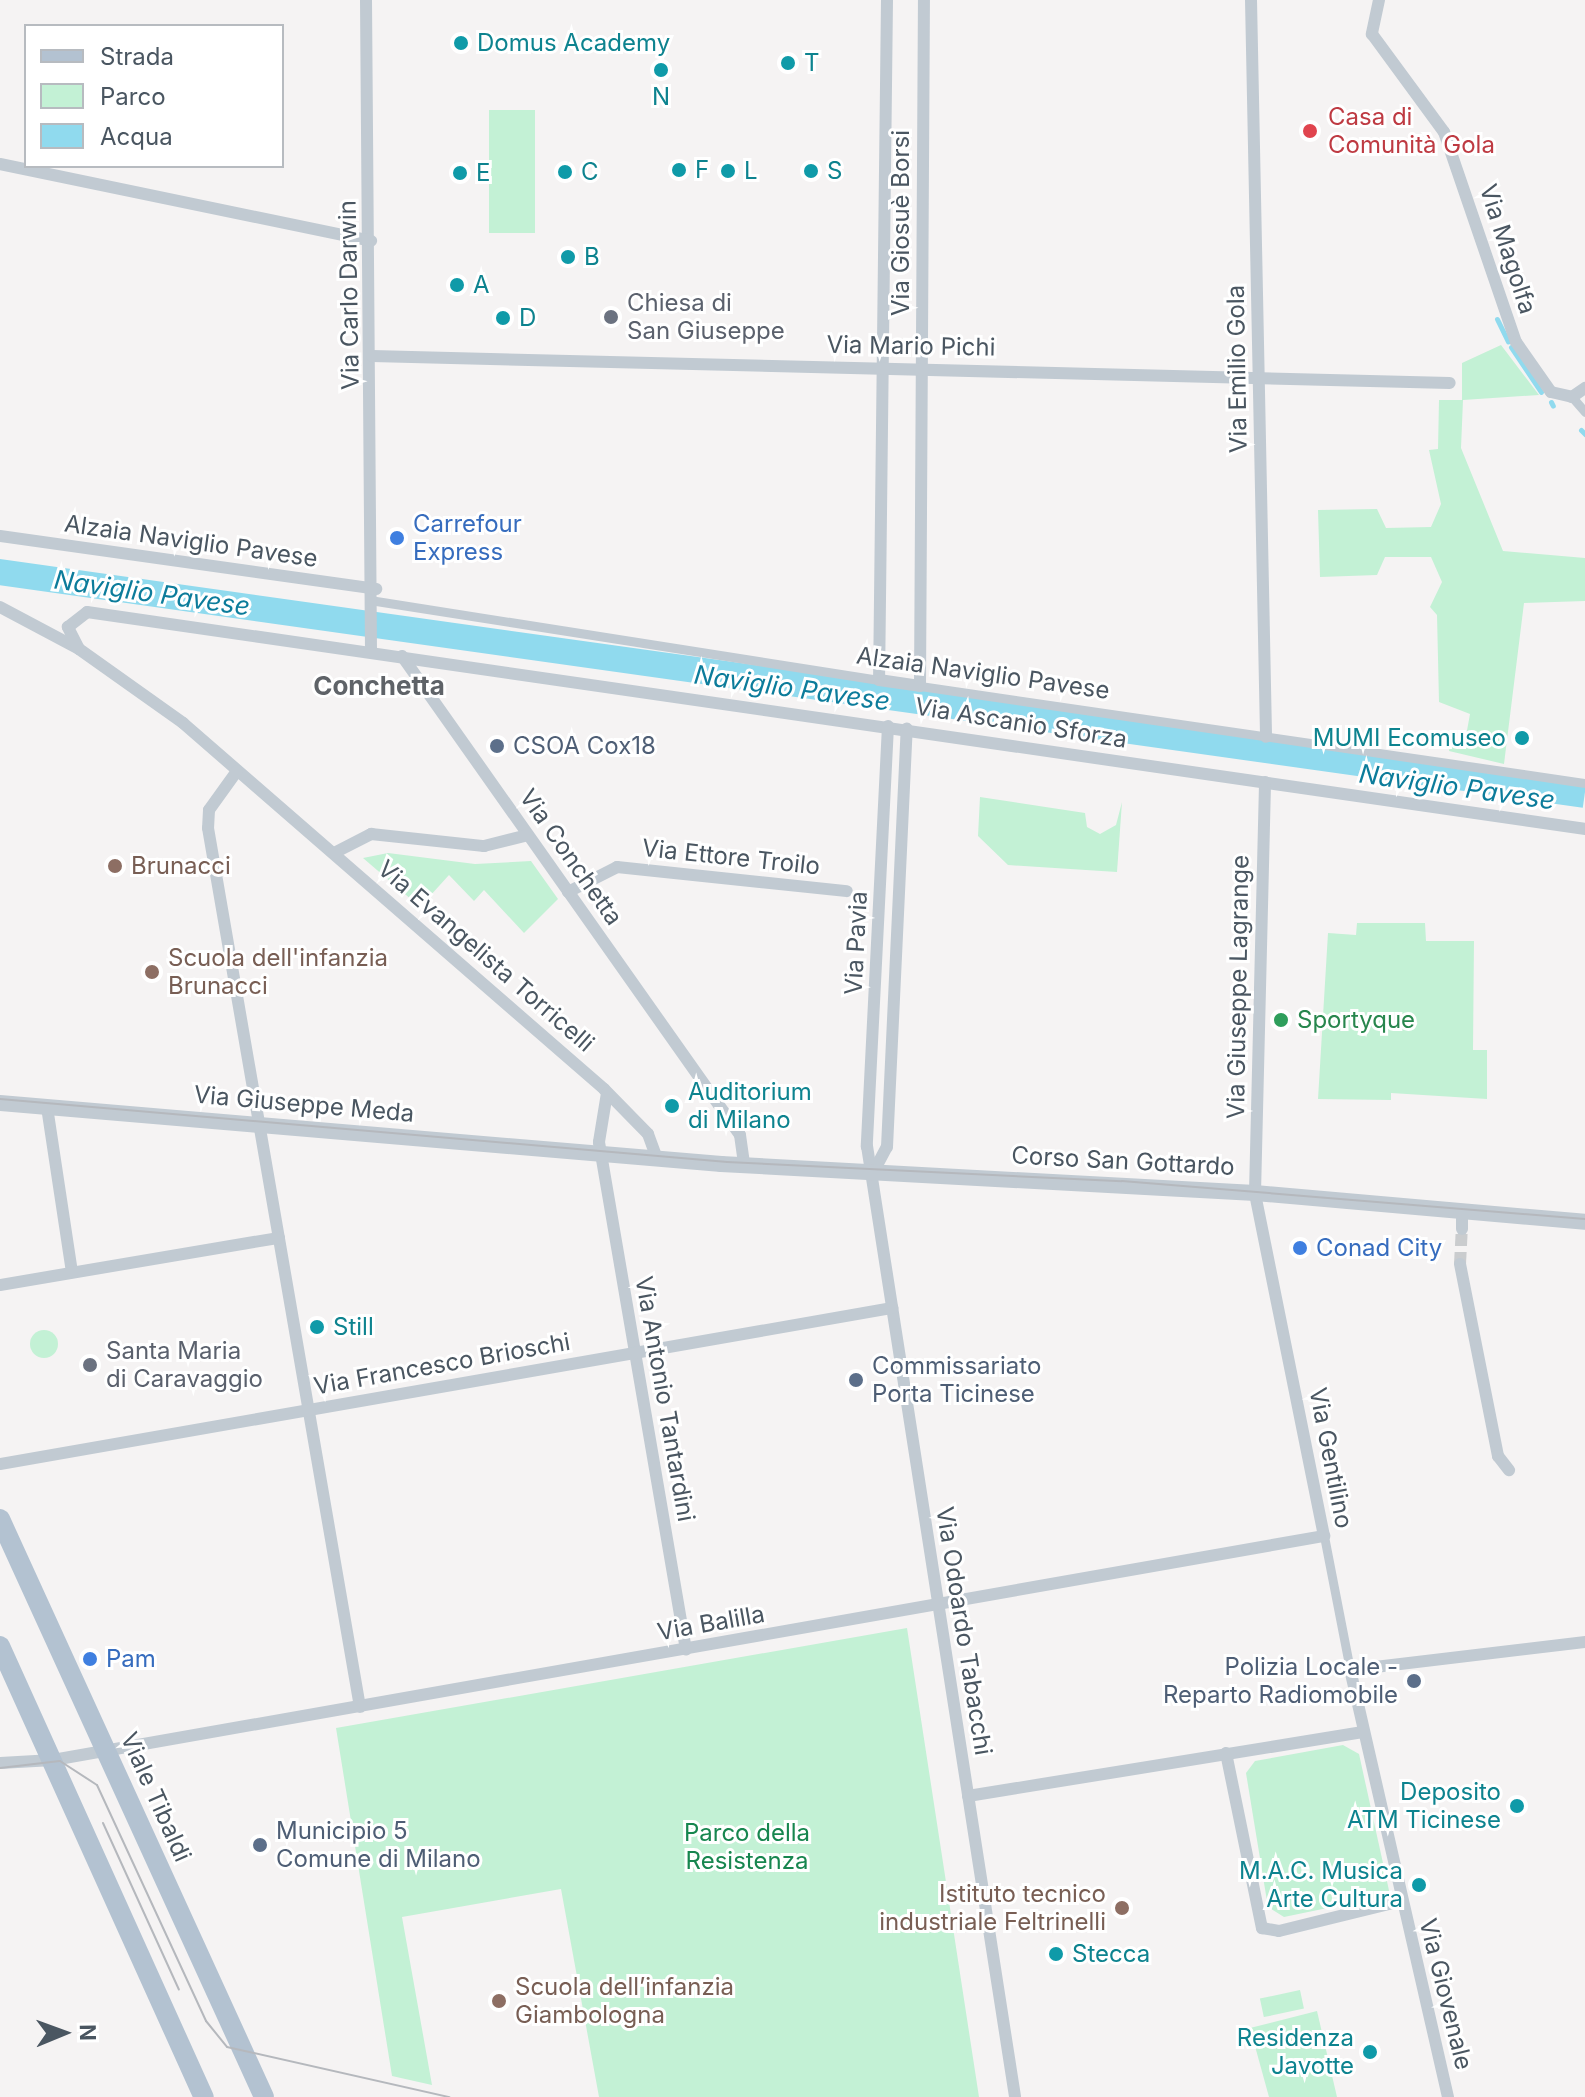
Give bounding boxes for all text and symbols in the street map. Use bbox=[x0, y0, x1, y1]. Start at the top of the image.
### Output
legend bbox=[24, 24, 284, 168]
place label: Domus Academy bbox=[477, 29, 670, 57]
marker: Domus Academy bbox=[452, 34, 470, 52]
text: Strada bbox=[100, 42, 174, 71]
place label: T bbox=[804, 49, 819, 77]
marker: T bbox=[779, 54, 797, 72]
marker: N bbox=[652, 61, 670, 79]
text: Parco bbox=[100, 82, 166, 111]
place label: N bbox=[652, 83, 670, 111]
place label: Casa di Comunità Gola bbox=[1328, 103, 1495, 159]
marker: Casa di Comunità Gola bbox=[1299, 120, 1321, 142]
text: Acqua bbox=[100, 122, 173, 151]
street label: Via Giosuè Borsi bbox=[887, 130, 915, 316]
place label: F bbox=[695, 156, 709, 184]
place label: L bbox=[744, 157, 758, 185]
place label: S bbox=[827, 157, 842, 185]
place label: C bbox=[581, 158, 599, 186]
place label: E bbox=[476, 159, 490, 187]
marker: F bbox=[670, 161, 688, 179]
marker: L bbox=[719, 162, 737, 180]
marker: S bbox=[802, 162, 820, 180]
marker: C bbox=[556, 163, 574, 181]
marker: E bbox=[451, 164, 469, 182]
street label: Via Magolfa bbox=[1473, 181, 1543, 317]
street label: Via Carlo Darwin bbox=[333, 200, 365, 390]
place label: B bbox=[584, 243, 600, 271]
marker: B bbox=[559, 248, 577, 266]
place label: A bbox=[473, 271, 490, 299]
marker: A bbox=[448, 276, 466, 294]
street label: Via Emilio Gola bbox=[1221, 285, 1253, 453]
place label: Chiesa di San Giuseppe bbox=[627, 289, 785, 345]
place label: D bbox=[519, 304, 536, 332]
marker: Chiesa di San Giuseppe bbox=[602, 308, 620, 326]
marker: D bbox=[494, 309, 512, 327]
street label: Via Mario Pichi bbox=[826, 330, 996, 362]
street label: Alzaia Naviglio Pavese bbox=[63, 509, 319, 573]
place label: Carrefour Express bbox=[413, 510, 522, 566]
marker: Carrefour Express bbox=[388, 529, 406, 547]
water label: Naviglio Pavese bbox=[52, 564, 252, 622]
street label: Alzaia Naviglio Pavese bbox=[855, 641, 1111, 705]
water label: Naviglio Pavese bbox=[692, 659, 892, 717]
district label: Conchetta bbox=[313, 670, 445, 702]
street label: Via Ascanio Sforza bbox=[913, 692, 1129, 754]
place label: MUMI Ecomuseo bbox=[1313, 724, 1506, 752]
marker: MUMI Ecomuseo bbox=[1513, 729, 1531, 747]
place label: CSOA Cox18 bbox=[513, 732, 656, 760]
marker: CSOA Cox18 bbox=[488, 737, 506, 755]
water label: Naviglio Pavese bbox=[1357, 758, 1557, 816]
street label: Via Conchetta bbox=[514, 783, 628, 931]
street label: Via Ettore Troilo bbox=[641, 833, 821, 881]
place label: Brunacci bbox=[131, 852, 231, 880]
street label: Via Evangelista Torricelli bbox=[372, 854, 600, 1058]
street label: Via Giuseppe Lagrange bbox=[1221, 855, 1255, 1119]
marker: Brunacci bbox=[106, 857, 124, 875]
street label: Via Pavia bbox=[839, 890, 873, 996]
place label: Scuola dell'infanzia Brunacci bbox=[168, 944, 388, 1000]
marker: Scuola dell'infanzia Brunacci bbox=[143, 963, 161, 981]
place label: Sportyque bbox=[1297, 1006, 1415, 1034]
marker: Sportyque bbox=[1272, 1011, 1290, 1029]
place label: Auditorium di Milano bbox=[688, 1078, 812, 1134]
street label: Via Giuseppe Meda bbox=[193, 1080, 415, 1128]
marker: Auditorium di Milano bbox=[663, 1097, 681, 1115]
street label: Corso San Gottardo bbox=[1011, 1141, 1235, 1181]
place label: Conad City bbox=[1316, 1234, 1442, 1262]
marker: Conad City bbox=[1291, 1239, 1309, 1257]
street label: Via Antonio Tantardini bbox=[629, 1274, 701, 1524]
place label: Still bbox=[333, 1313, 374, 1341]
marker: Still bbox=[308, 1318, 326, 1336]
street label: Via Francesco Brioschi bbox=[312, 1327, 572, 1401]
place label: Santa Maria di Caravaggio bbox=[106, 1337, 263, 1393]
place label: Commissariato Porta Ticinese bbox=[872, 1352, 1041, 1408]
marker: Santa Maria di Caravaggio bbox=[81, 1356, 99, 1374]
marker: Commissariato Porta Ticinese bbox=[847, 1371, 865, 1389]
street label: Via Gentilino bbox=[1303, 1385, 1359, 1531]
street label: Via Odoardo Tabacchi bbox=[930, 1505, 998, 1757]
street label: Via Balilla bbox=[655, 1599, 767, 1647]
place label: Pam bbox=[106, 1645, 156, 1673]
marker: Pam bbox=[81, 1650, 99, 1668]
place label: Polizia Locale - Reparto Radiomobile bbox=[1163, 1653, 1398, 1709]
marker: Polizia Locale - Reparto Radiomobile bbox=[1405, 1672, 1423, 1690]
street label: Viale Tibaldi bbox=[115, 1728, 197, 1866]
place label: Deposito ATM Ticinese bbox=[1347, 1778, 1501, 1834]
marker: Deposito ATM Ticinese bbox=[1508, 1797, 1526, 1815]
place label: Municipio 5 Comune di Milano bbox=[276, 1817, 481, 1873]
park label: Parco della Resistenza bbox=[684, 1819, 810, 1875]
marker: Municipio 5 Comune di Milano bbox=[251, 1836, 269, 1854]
place label: M.A.C. Musica Arte Cultura bbox=[1239, 1857, 1403, 1913]
marker: M.A.C. Musica Arte Cultura bbox=[1410, 1876, 1428, 1894]
place label: Istituto tecnico industriale Feltrinelli bbox=[879, 1880, 1106, 1936]
marker: Istituto tecnico industriale Feltrinelli bbox=[1113, 1899, 1131, 1917]
street label: Via Giovenale bbox=[1413, 1915, 1479, 2073]
place label: Stecca bbox=[1072, 1940, 1150, 1968]
marker: Stecca bbox=[1047, 1945, 1065, 1963]
place label: Scuola dell’infanzia Giambologna bbox=[515, 1973, 734, 2029]
marker: Scuola dell’infanzia Giambologna bbox=[490, 1992, 508, 2010]
north arrow bbox=[24, 1993, 104, 2073]
text: N bbox=[75, 2024, 101, 2041]
place label: Residenza Javotte bbox=[1237, 2024, 1354, 2080]
marker: Residenza Javotte bbox=[1361, 2043, 1379, 2061]

